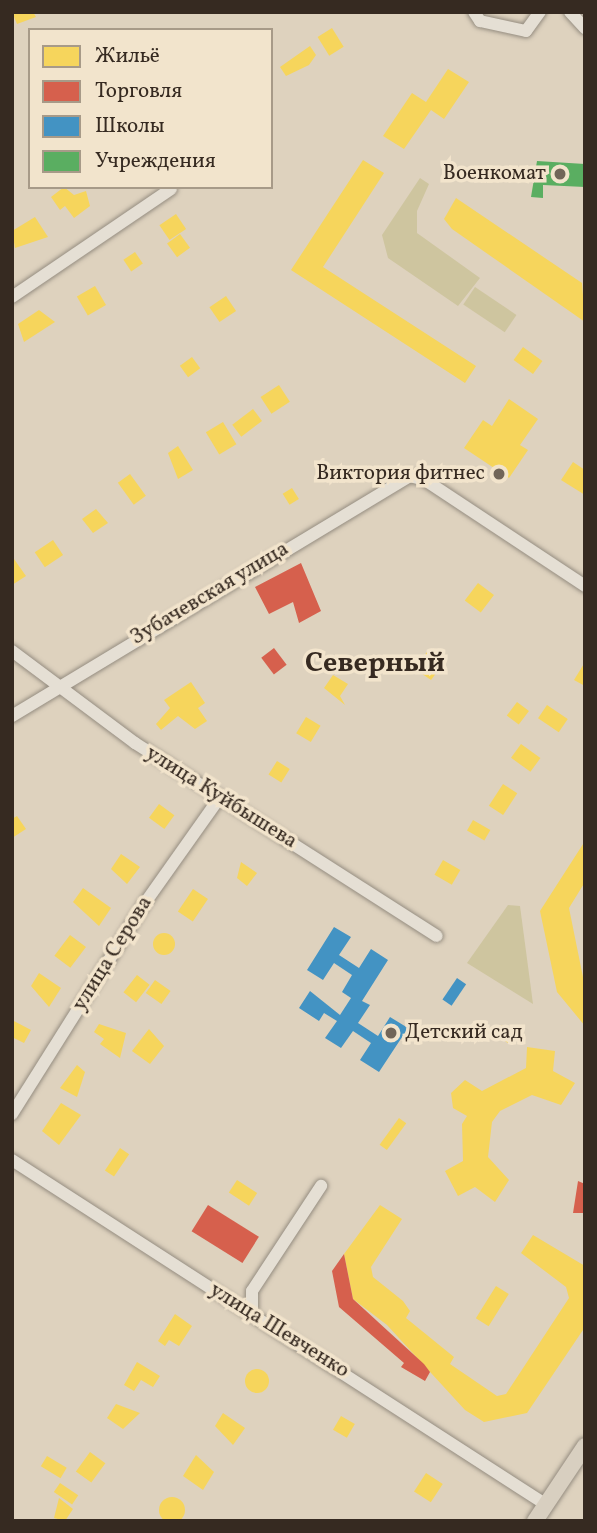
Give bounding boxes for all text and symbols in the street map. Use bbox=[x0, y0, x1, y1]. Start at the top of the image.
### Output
legend bbox=[28, 28, 273, 189]
text: Жильё bbox=[95, 42, 160, 71]
text: Торговля bbox=[95, 77, 182, 106]
text: Школы bbox=[95, 112, 165, 141]
text: Учреждения bbox=[95, 147, 216, 176]
place label: Военкомат bbox=[443, 161, 546, 187]
marker: Военкомат bbox=[552, 166, 568, 182]
place label: Виктория фитнес bbox=[316, 461, 485, 487]
marker: Виктория фитнес bbox=[491, 466, 507, 482]
street label: Зубачевская улица bbox=[126, 537, 294, 651]
district label: Северный bbox=[305, 647, 445, 681]
street label: улица Куйбышева bbox=[141, 741, 301, 855]
street label: улица Серова bbox=[68, 892, 158, 1016]
place label: Детский сад bbox=[405, 1020, 523, 1046]
marker: Детский сад bbox=[383, 1025, 399, 1041]
street label: улица Шевченко bbox=[205, 1278, 353, 1384]

